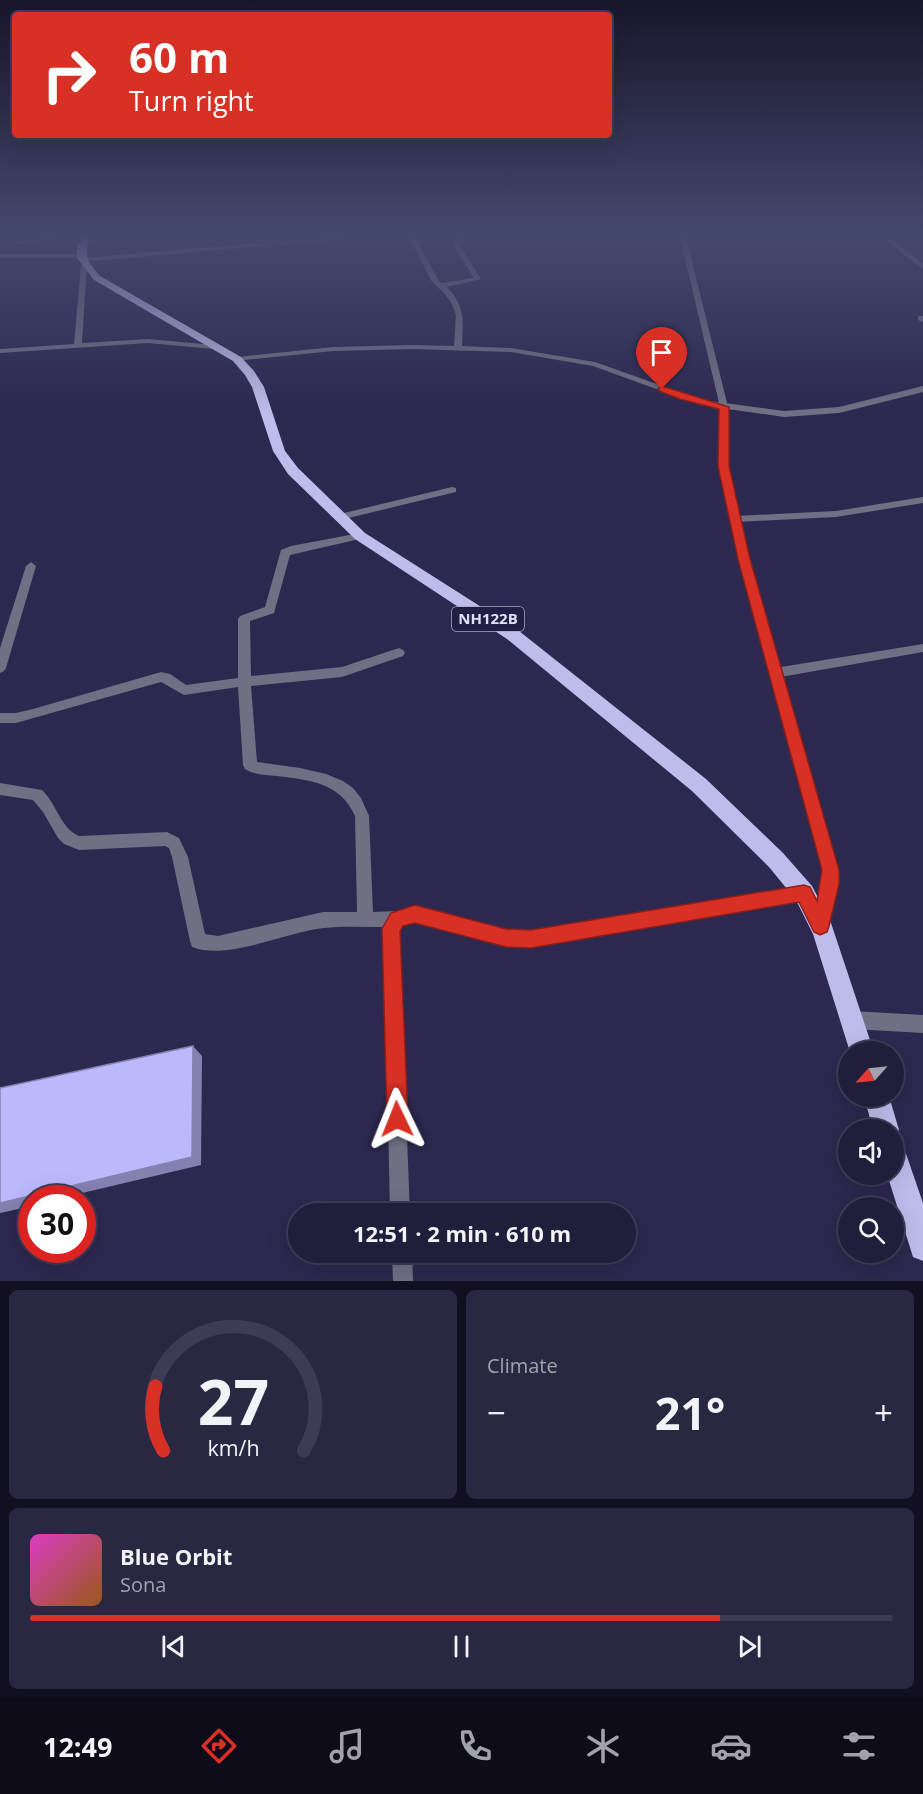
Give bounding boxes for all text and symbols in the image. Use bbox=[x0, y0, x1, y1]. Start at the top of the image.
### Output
text: 60 m bbox=[129, 28, 229, 85]
icon: right bbox=[30, 36, 108, 114]
text: Turn right bbox=[129, 82, 254, 119]
pin bbox=[636, 327, 687, 389]
icon: arrive bbox=[645, 336, 678, 369]
road number: NH122B bbox=[452, 607, 524, 631]
north arrow bbox=[838, 1041, 904, 1107]
map controls bbox=[838, 1041, 904, 1263]
position arrow bbox=[365, 1087, 429, 1151]
button: sound bbox=[838, 1119, 904, 1185]
speed limit sign: 30 bbox=[18, 1185, 96, 1263]
button: search bbox=[838, 1197, 904, 1263]
text: 12:51 · 2 min · 610 m bbox=[353, 1218, 571, 1248]
text: Climate bbox=[487, 1352, 558, 1379]
text: 27 bbox=[197, 1358, 269, 1443]
text: 21° bbox=[655, 1382, 725, 1443]
text: − bbox=[487, 1390, 506, 1435]
text: + bbox=[874, 1390, 893, 1435]
text: km/h bbox=[207, 1434, 259, 1463]
text: Blue Orbit bbox=[120, 1541, 232, 1571]
text: Sona bbox=[120, 1571, 166, 1598]
icon: previous bbox=[157, 1630, 190, 1663]
icon: pause bbox=[445, 1630, 478, 1663]
icon: next bbox=[733, 1630, 766, 1663]
icon: directions bbox=[198, 1725, 240, 1767]
icon: music bbox=[326, 1725, 368, 1767]
icon: phone bbox=[454, 1725, 496, 1767]
icon: climate bbox=[582, 1725, 624, 1767]
icon: car bbox=[710, 1725, 752, 1767]
icon: filters bbox=[838, 1725, 880, 1767]
text: 12:49 bbox=[43, 1728, 112, 1765]

